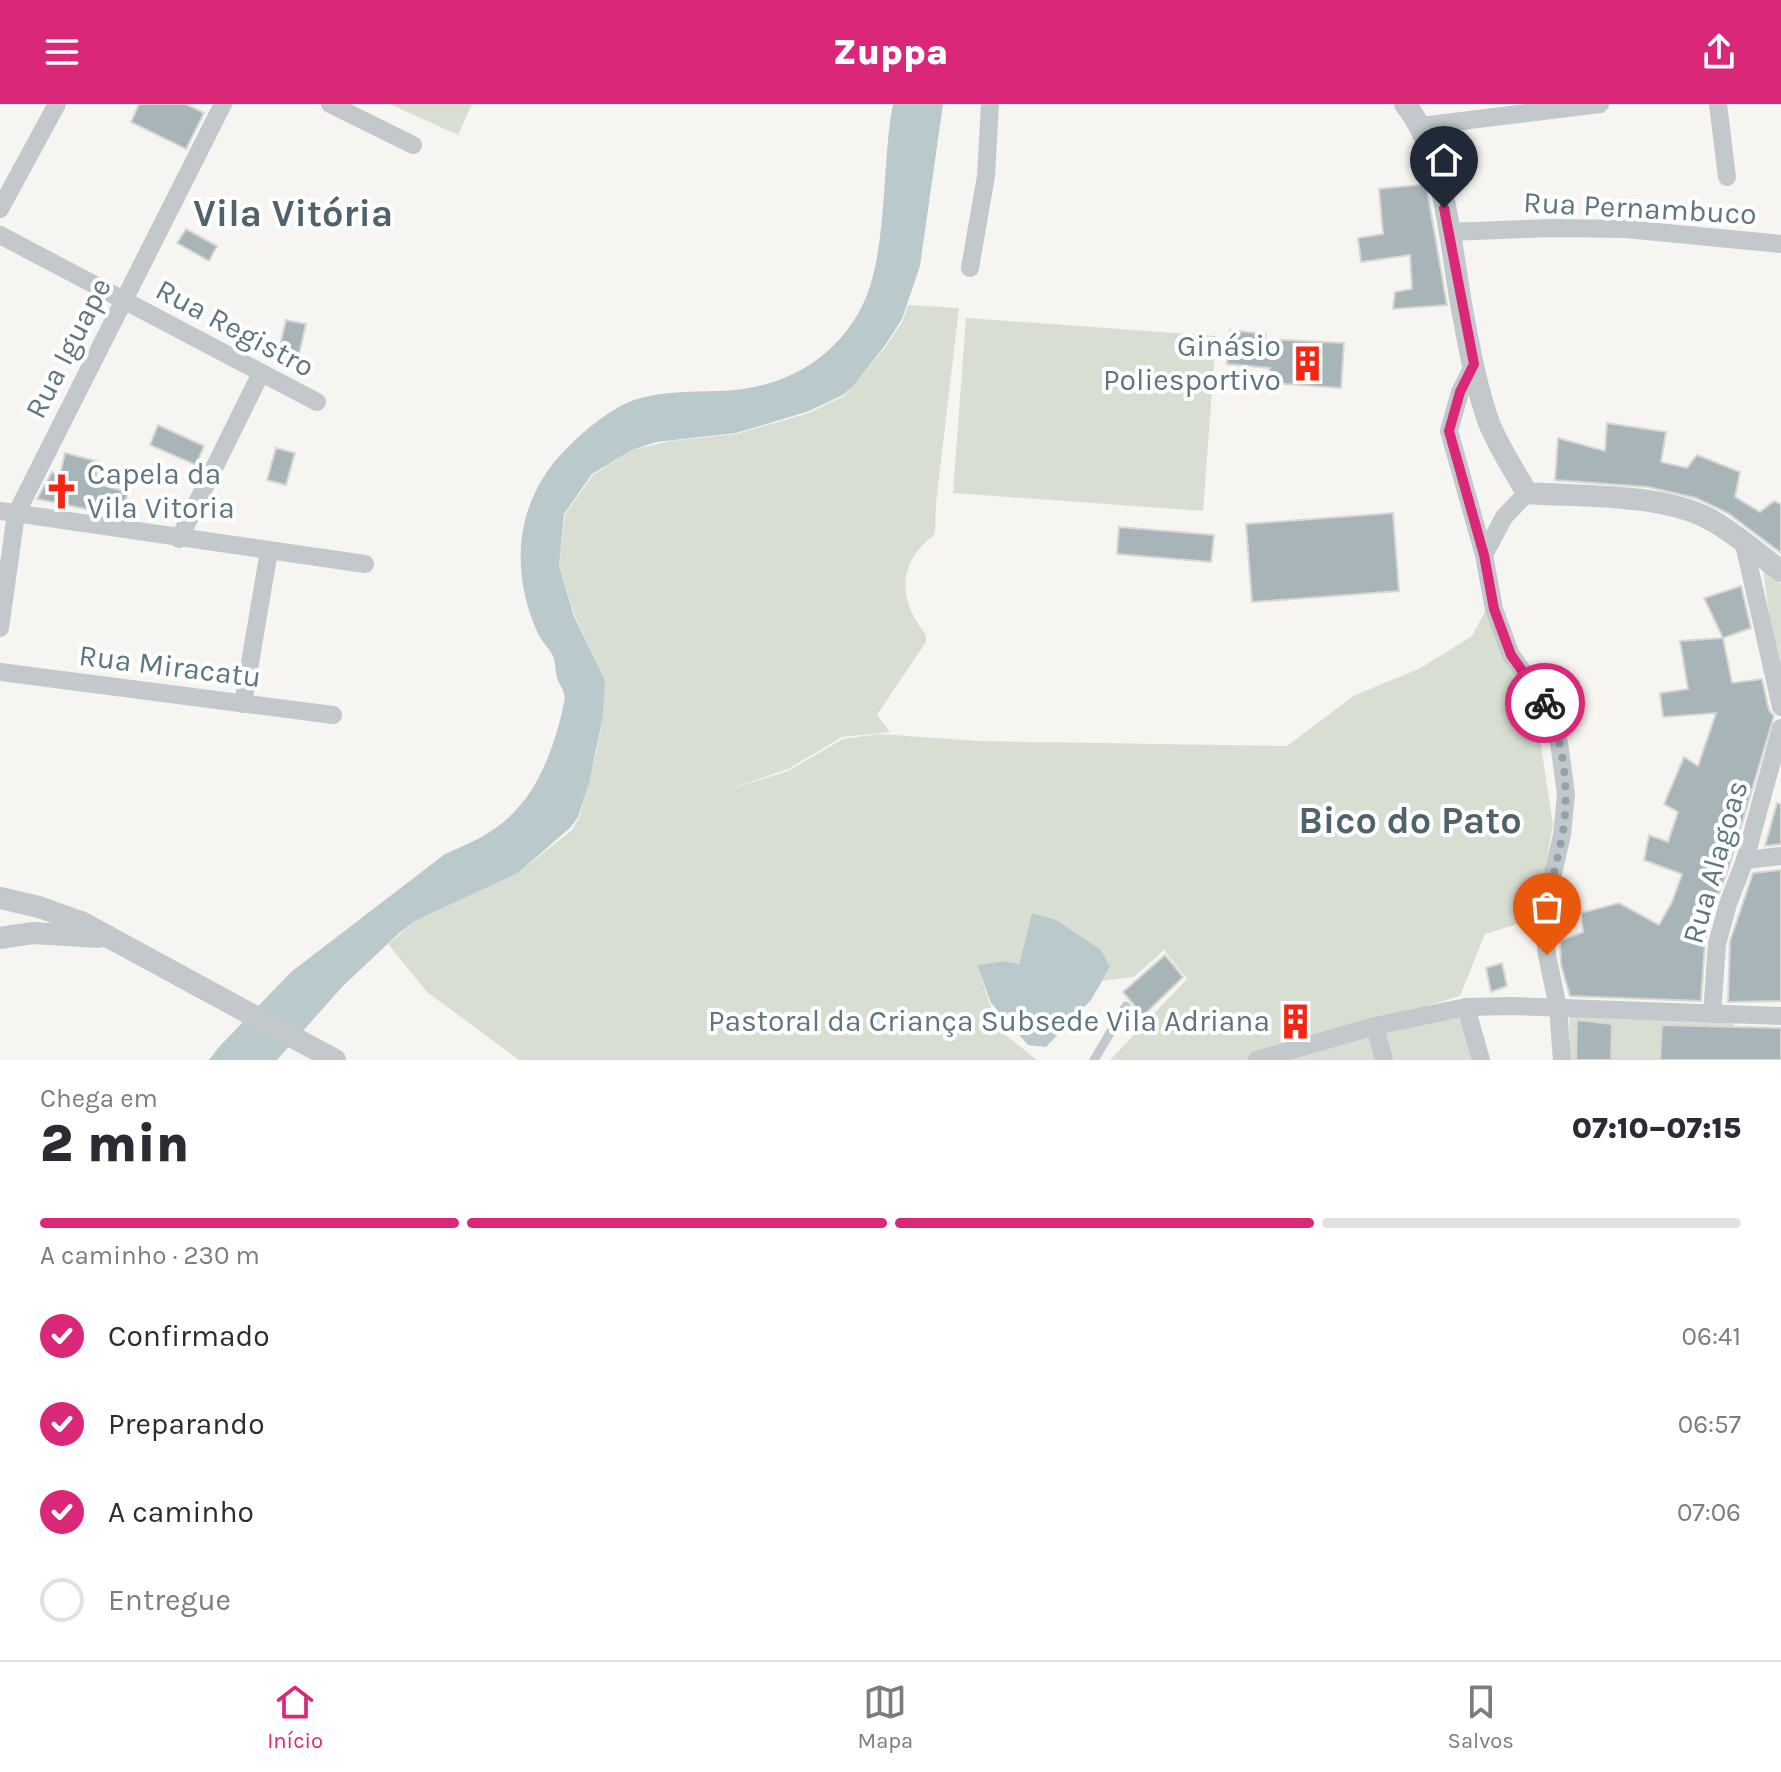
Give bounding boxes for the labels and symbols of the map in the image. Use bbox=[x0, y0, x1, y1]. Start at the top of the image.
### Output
pin bbox=[1410, 126, 1478, 208]
street label: Rua Pernambuco bbox=[1522, 184, 1758, 232]
district label: Vila Vitória bbox=[193, 191, 393, 236]
street label: Rua Registro bbox=[150, 271, 320, 385]
street label: Rua Iguape bbox=[17, 272, 119, 424]
place label: Ginásio Poliesportivo bbox=[1103, 328, 1281, 398]
building icon: Ginásio Poliesportivo bbox=[1288, 344, 1326, 382]
place label: Capela da Vila Vitoria bbox=[87, 456, 235, 526]
church icon: Capela da Vila Vitoria bbox=[42, 472, 80, 510]
street label: Rua Miracatu bbox=[77, 637, 263, 695]
courier bbox=[1505, 663, 1585, 743]
street label: Rua Alagoas bbox=[1675, 776, 1755, 948]
district label: Bico do Pato bbox=[1298, 798, 1522, 843]
pin bbox=[1513, 873, 1581, 955]
building icon: Pastoral da Criança Subsede Vila Adriana bbox=[1277, 1002, 1315, 1040]
place label: Pastoral da Criança Subsede Vila Adriana bbox=[708, 1003, 1270, 1039]

